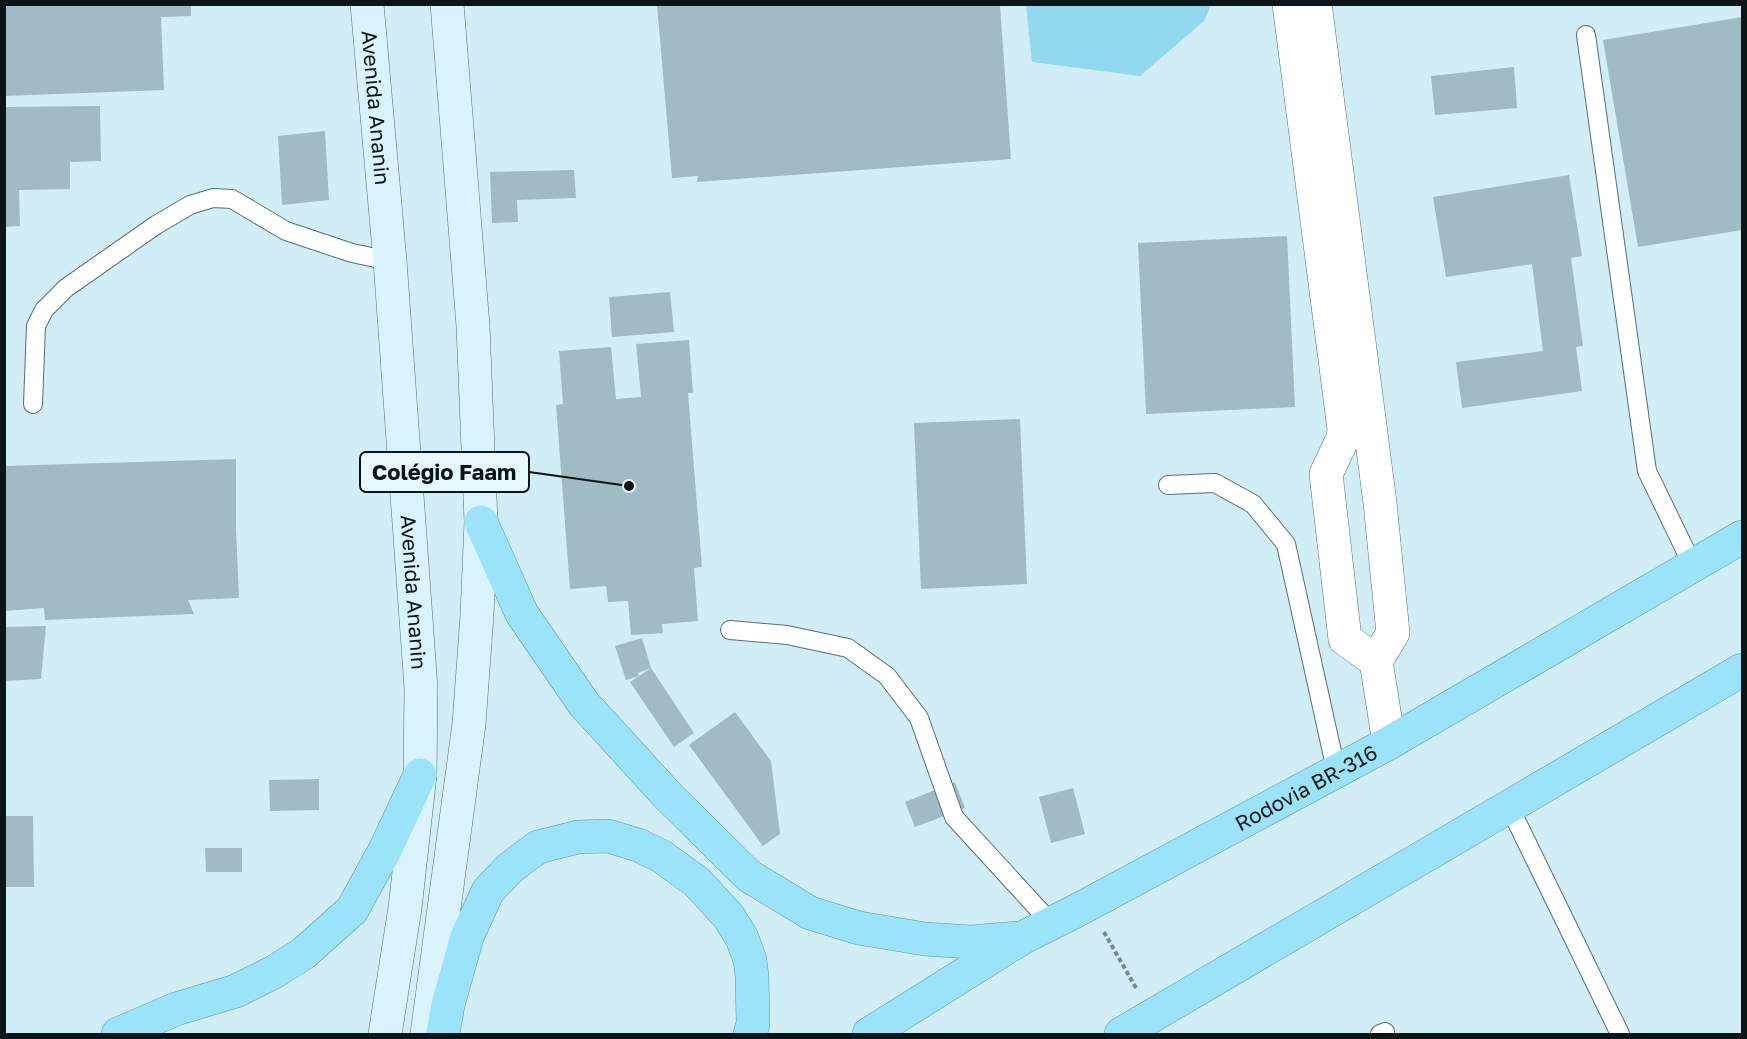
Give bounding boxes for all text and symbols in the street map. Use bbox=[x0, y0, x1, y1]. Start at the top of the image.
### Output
street label: Avenida Ananin bbox=[356, 29, 396, 186]
callout: Colégio Faam bbox=[360, 452, 529, 492]
text: Colégio Faam bbox=[372, 458, 516, 485]
street label: Avenida Ananin bbox=[395, 514, 433, 670]
street label: Rodovia BR-316 bbox=[1230, 739, 1382, 836]

